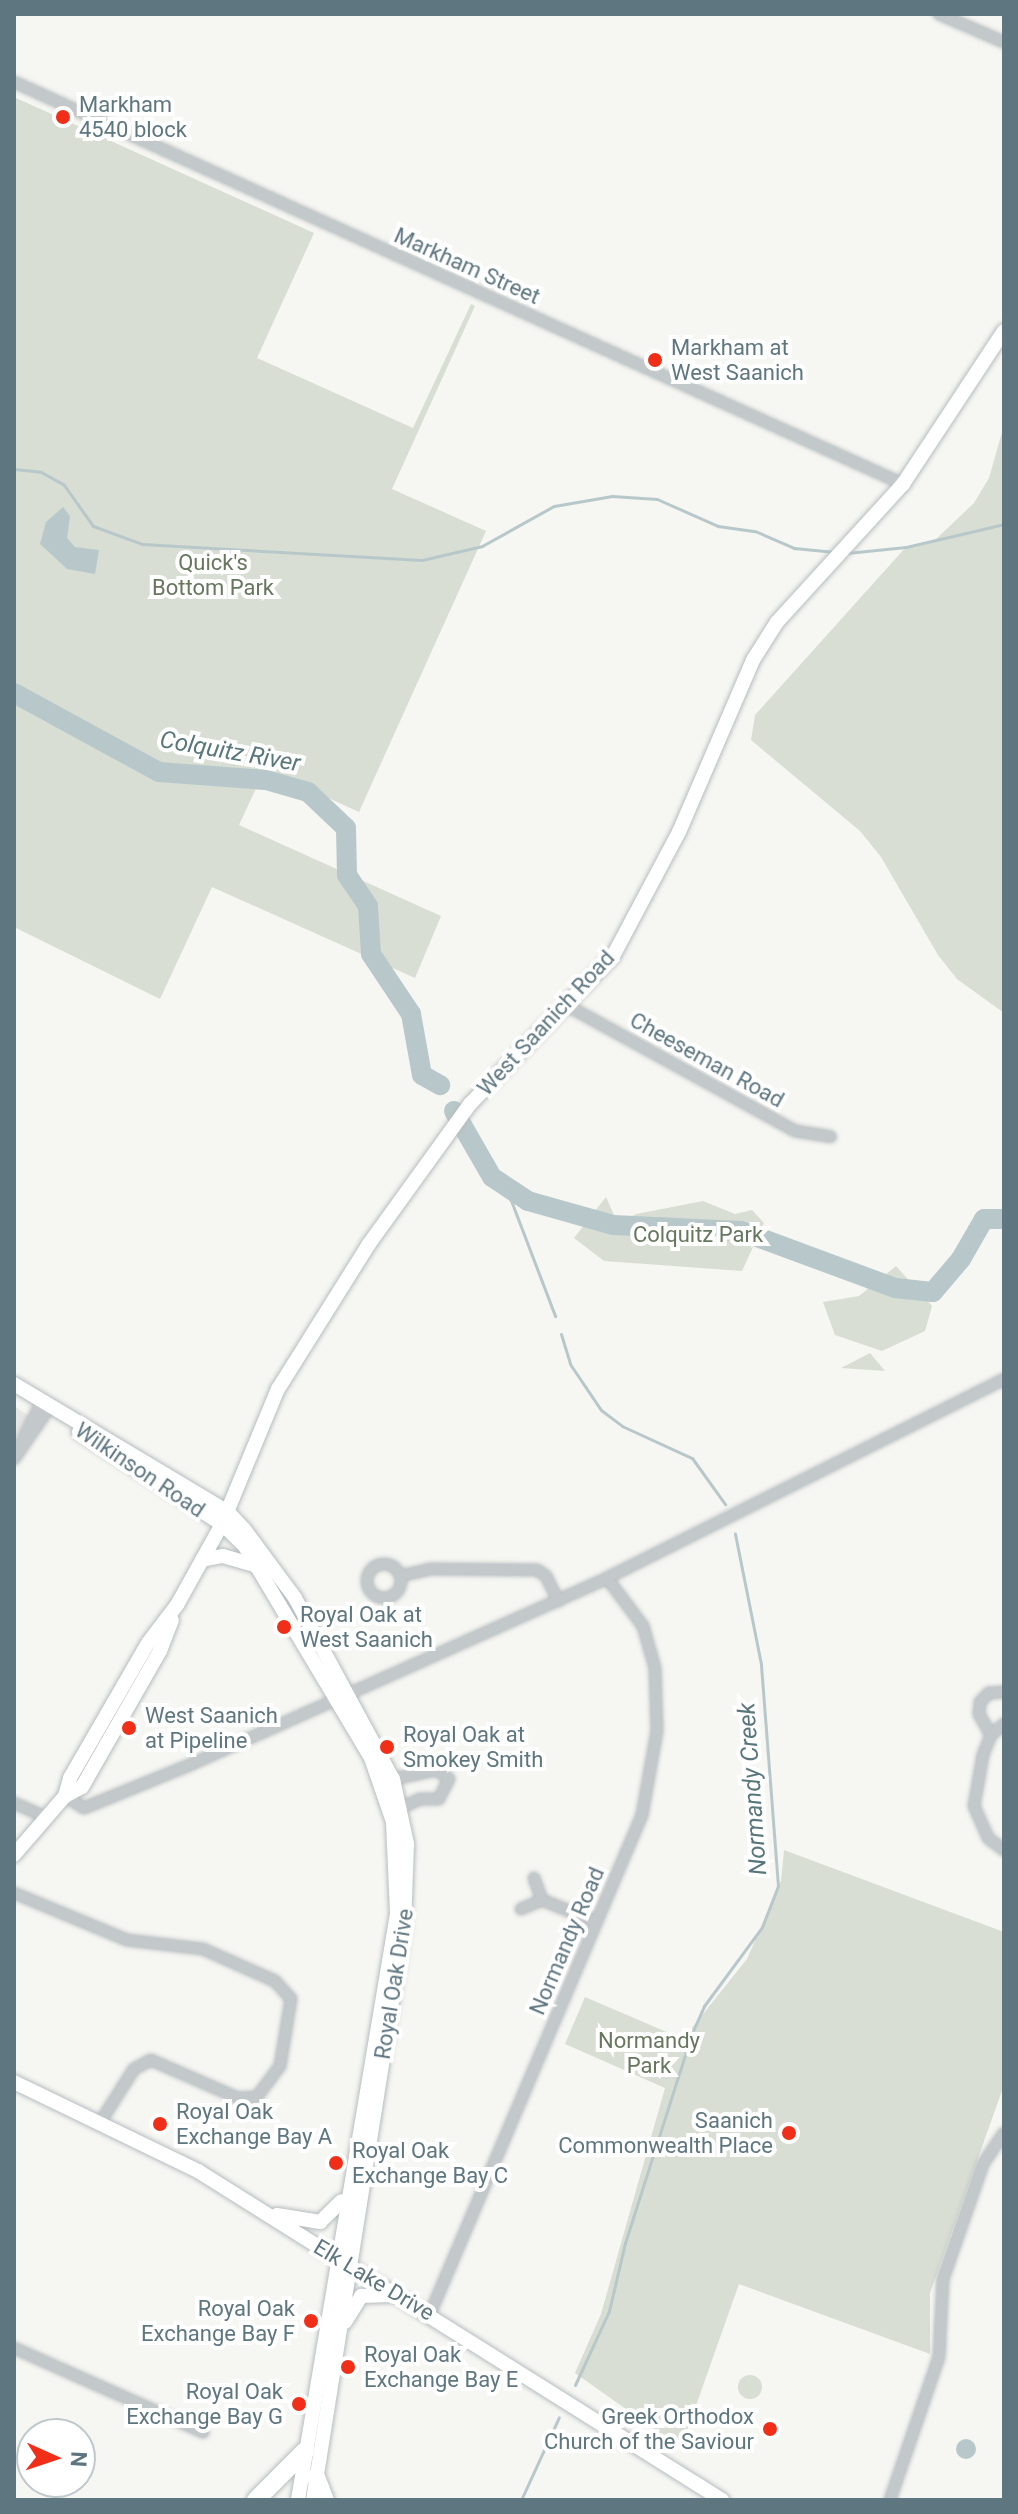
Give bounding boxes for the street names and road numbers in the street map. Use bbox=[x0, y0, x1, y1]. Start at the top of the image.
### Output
street label: Markham Street bbox=[390, 222, 544, 310]
street label: West Saanich Road bbox=[472, 945, 620, 1101]
street label: Cheeseman Road bbox=[625, 1007, 789, 1113]
street label: Wilkinson Road bbox=[70, 1417, 210, 1523]
street label: Normandy Road bbox=[524, 1863, 610, 2019]
street label: Royal Oak Drive bbox=[369, 1907, 419, 2061]
street label: Elk Lake Drive bbox=[309, 2234, 439, 2326]

